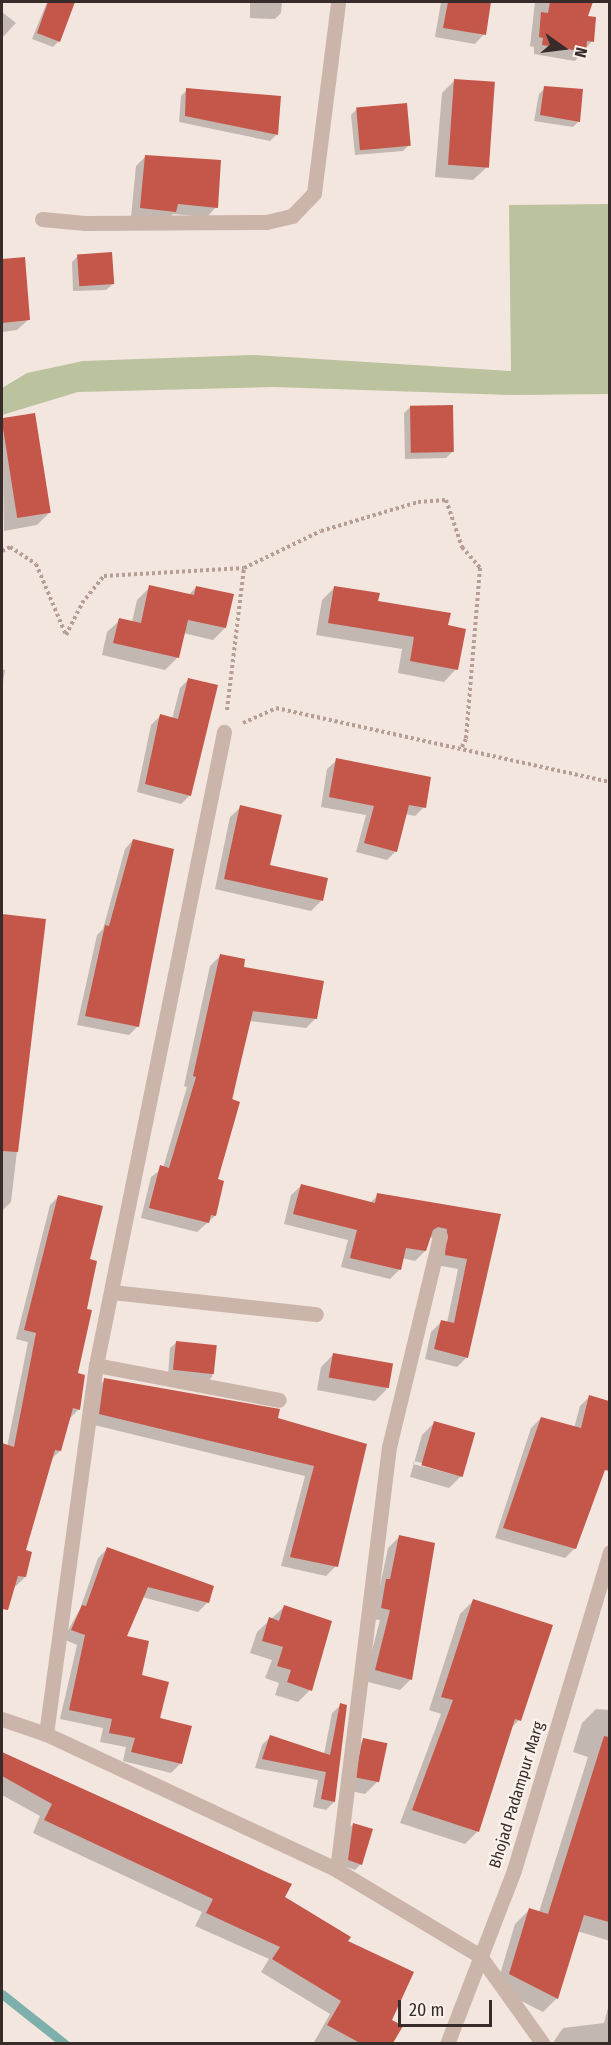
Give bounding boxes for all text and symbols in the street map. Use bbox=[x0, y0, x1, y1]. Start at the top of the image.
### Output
north arrow bbox=[533, 18, 593, 78]
text: N bbox=[571, 46, 591, 59]
street label: Bhojad Padampur Marg bbox=[486, 1719, 548, 1871]
scale bar bbox=[401, 1988, 496, 2026]
text: 20 m bbox=[409, 1999, 444, 2021]

